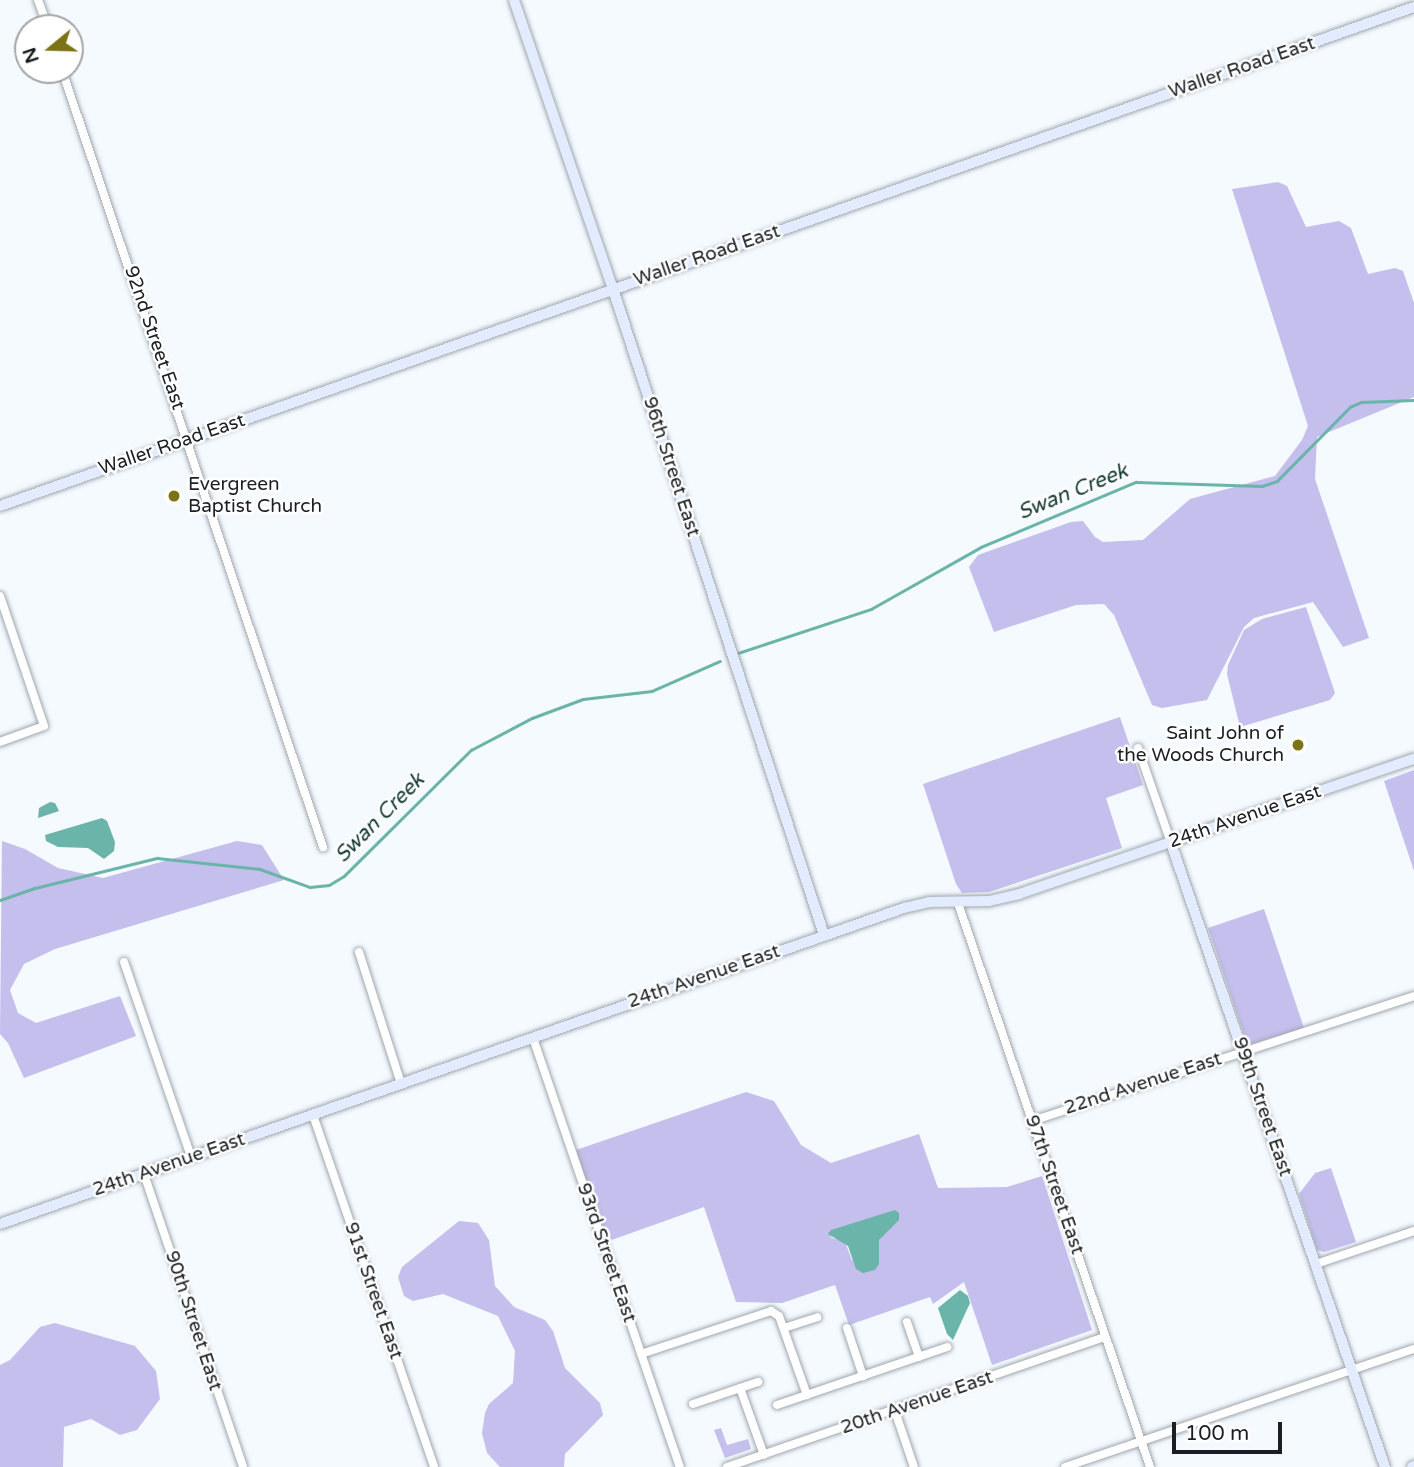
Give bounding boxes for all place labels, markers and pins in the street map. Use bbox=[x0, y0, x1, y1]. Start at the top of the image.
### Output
place label: Evergreen Baptist Church bbox=[188, 474, 322, 518]
marker: Evergreen Baptist Church bbox=[166, 488, 182, 504]
place label: Saint John of the Woods Church bbox=[1117, 723, 1284, 767]
marker: Saint John of the Woods Church bbox=[1290, 737, 1306, 753]

